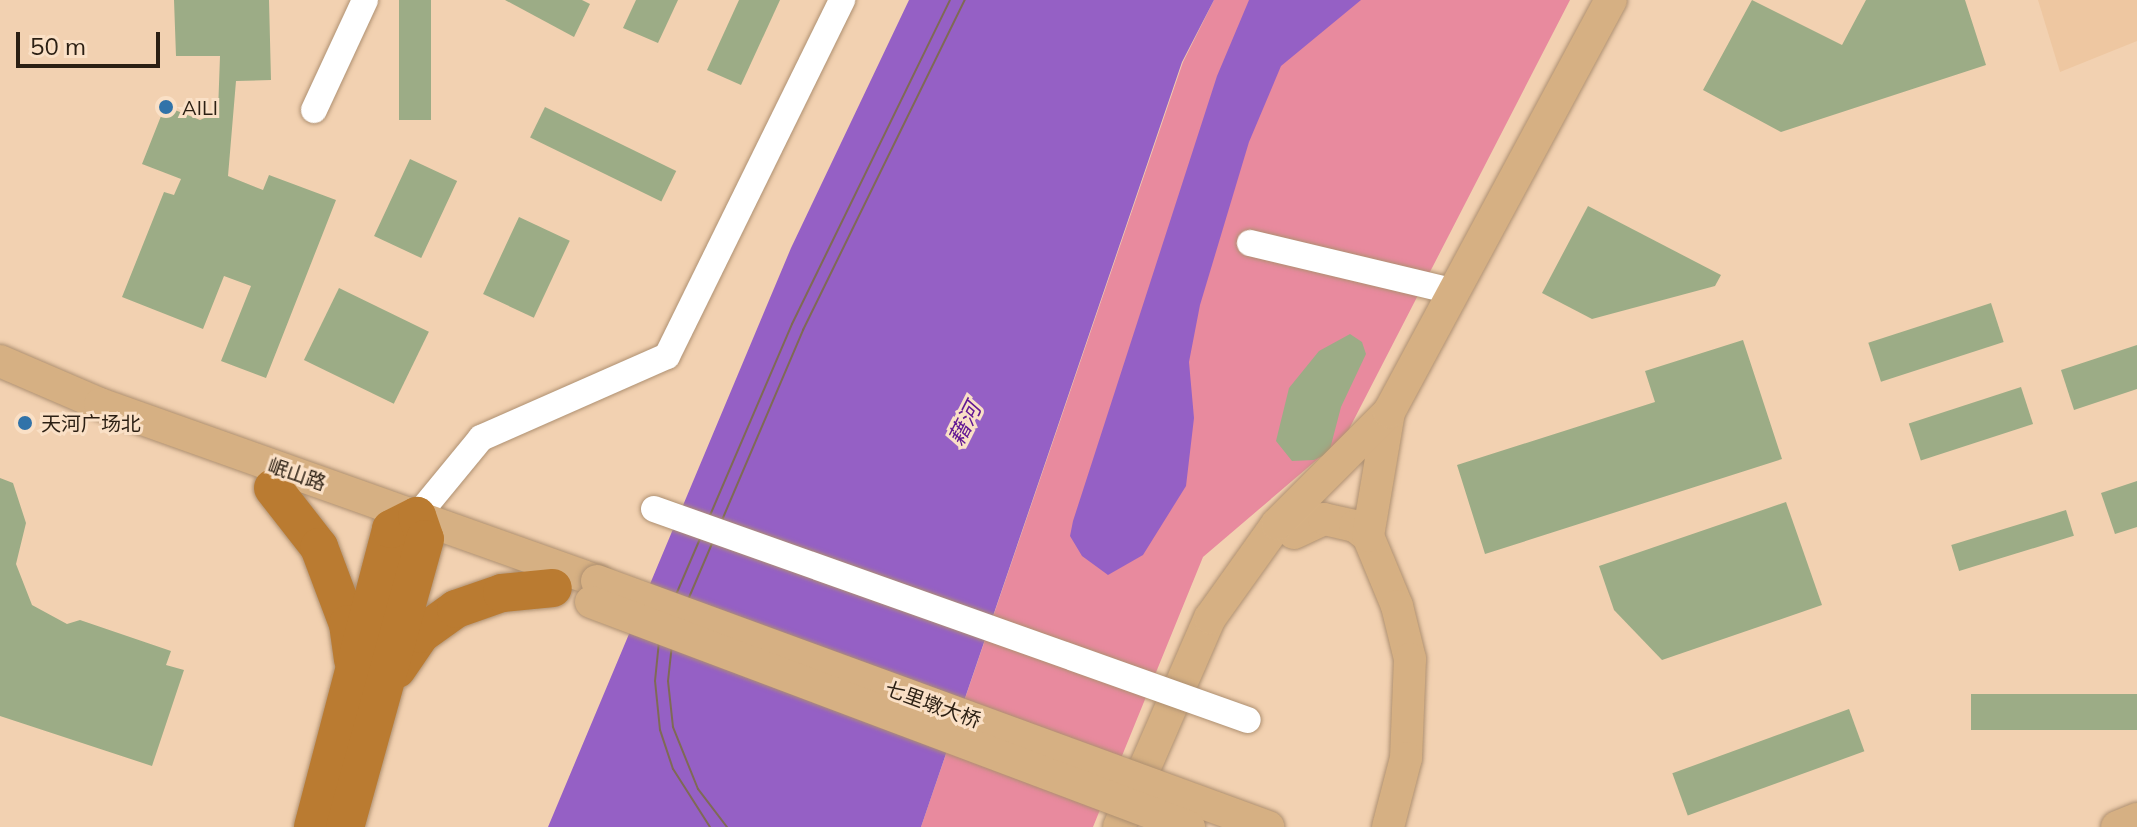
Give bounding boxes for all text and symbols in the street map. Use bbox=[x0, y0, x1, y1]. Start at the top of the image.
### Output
scale bar bbox=[20, 16, 164, 66]
text: 50 m bbox=[30, 31, 86, 61]
place label: AILI bbox=[182, 95, 218, 119]
marker: AILI bbox=[157, 98, 175, 116]
water label: 藉河 bbox=[943, 398, 987, 450]
place label: 天河广场北 bbox=[41, 411, 141, 435]
marker: 天河广场北 bbox=[16, 414, 34, 432]
street label: 岷山路 bbox=[265, 453, 329, 495]
street label: 七里墩大桥 bbox=[882, 676, 984, 732]

